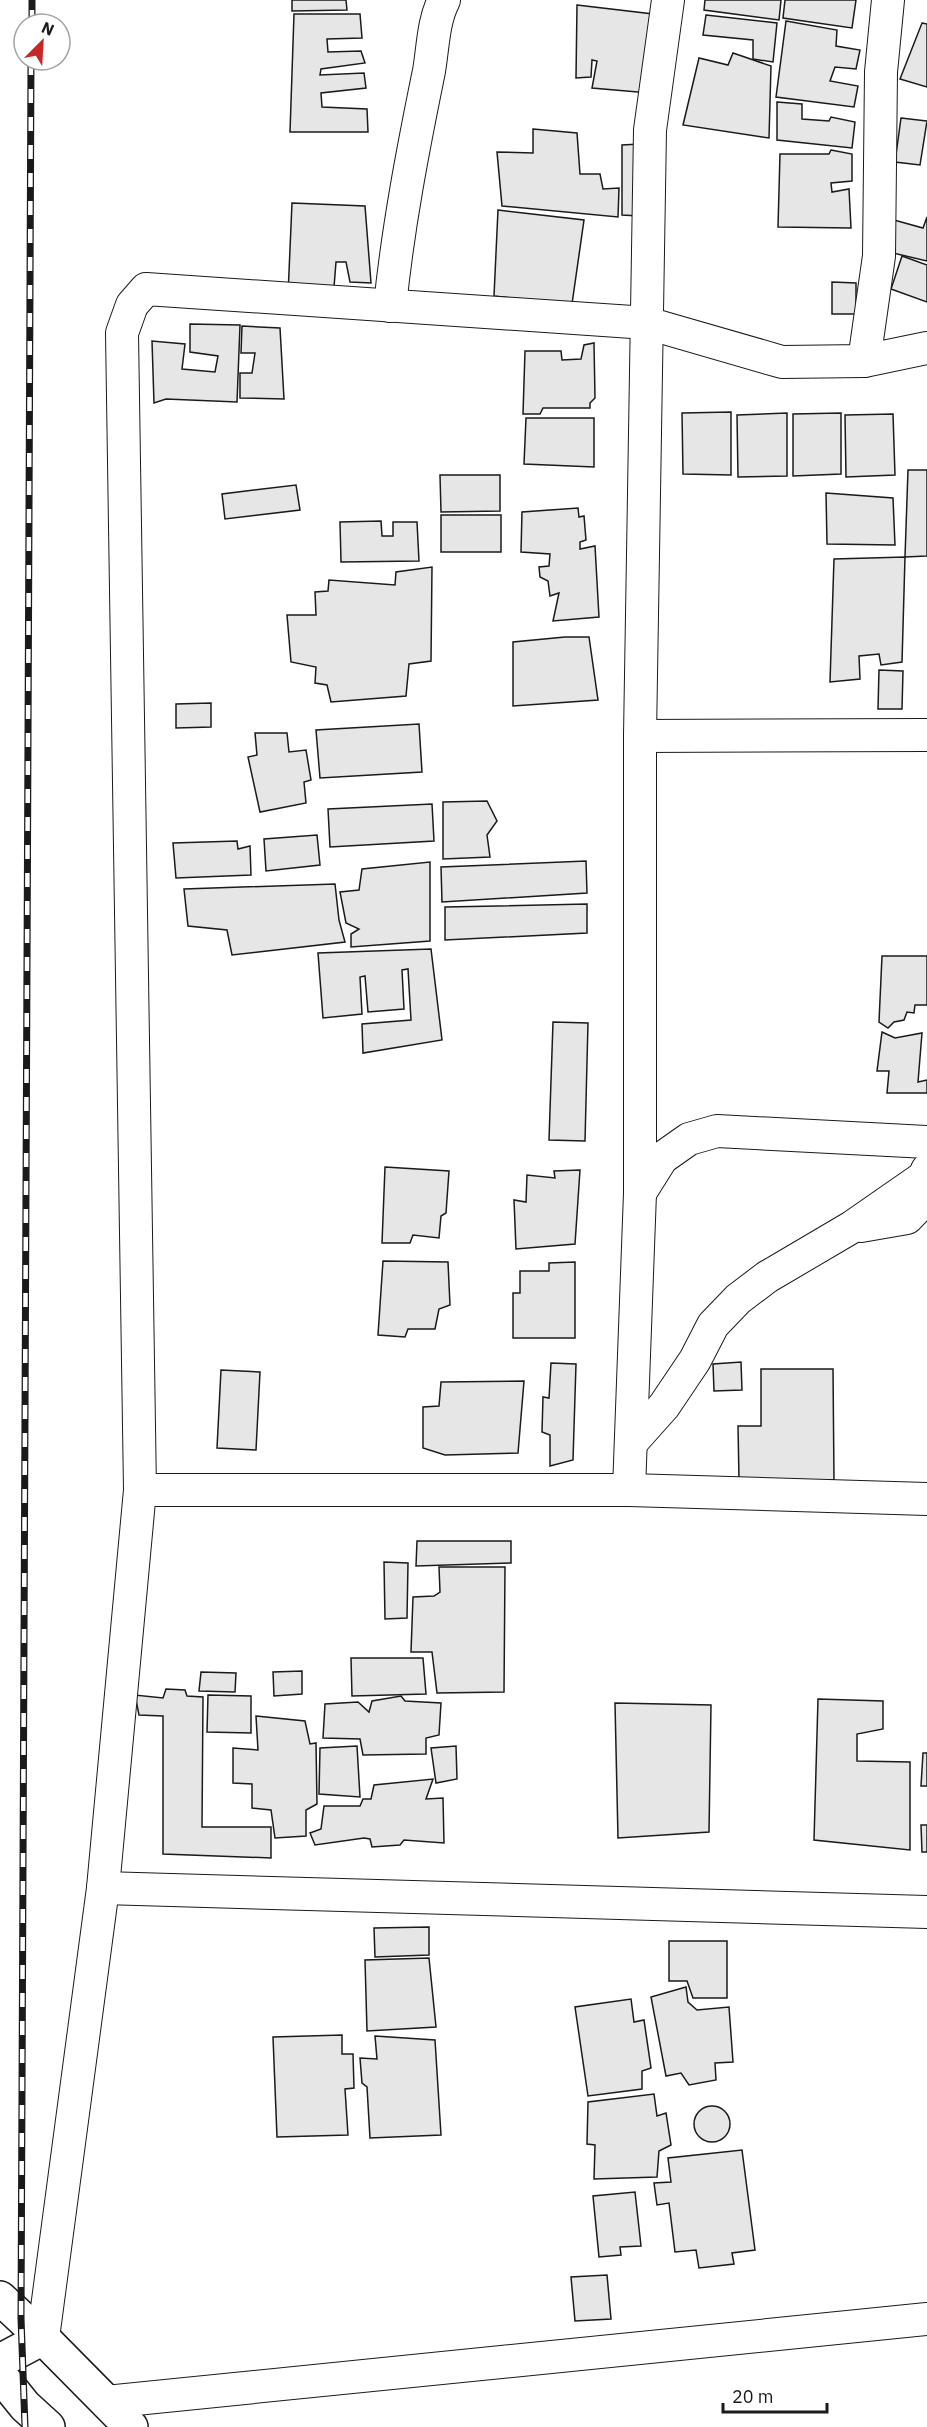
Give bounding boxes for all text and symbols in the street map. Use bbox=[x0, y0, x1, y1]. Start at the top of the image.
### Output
north arrow bbox=[12, 12, 72, 72]
text: N bbox=[39, 17, 57, 40]
scale bar bbox=[723, 2376, 826, 2414]
text: 20 m bbox=[732, 2385, 774, 2408]

